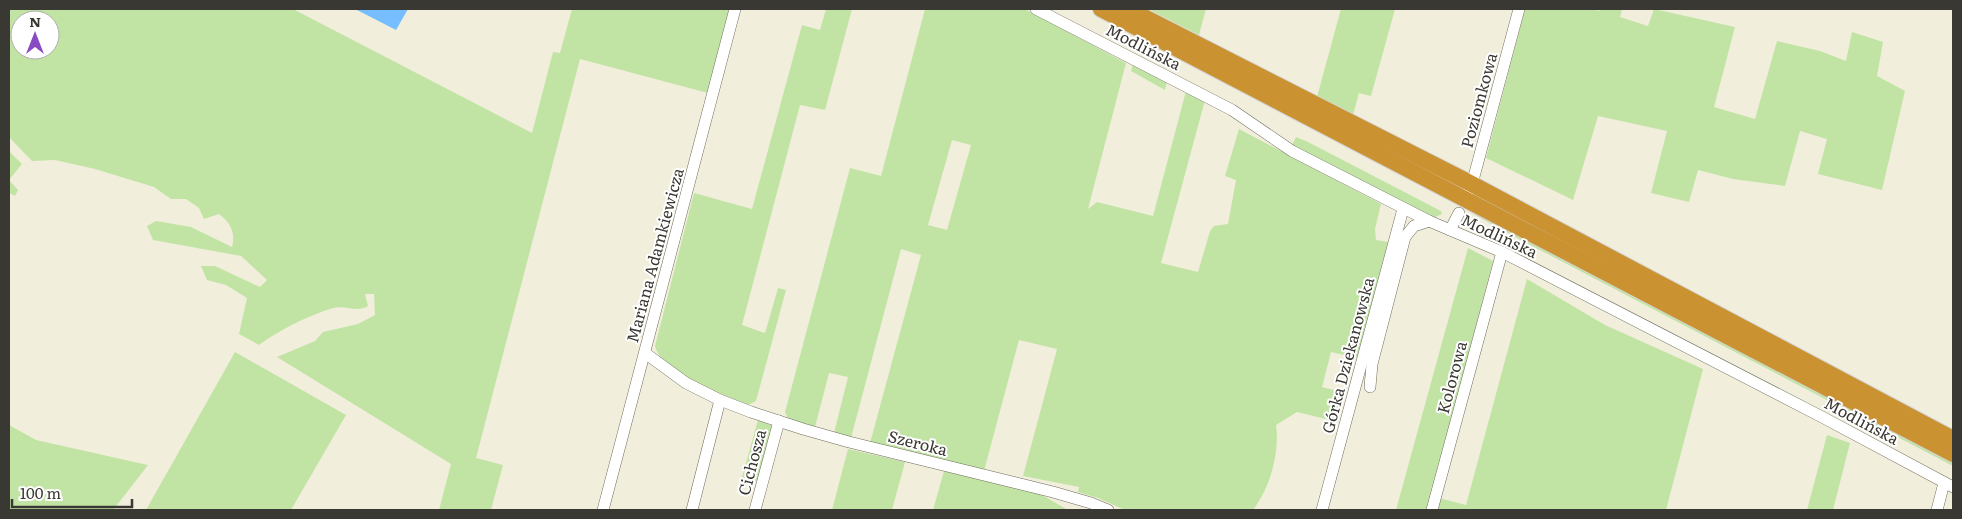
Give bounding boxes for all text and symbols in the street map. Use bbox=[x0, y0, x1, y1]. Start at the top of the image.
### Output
north arrow bbox=[10, 10, 60, 60]
text: N bbox=[29, 11, 41, 31]
street label: Modlińska bbox=[1102, 17, 1186, 75]
street label: Poziomkowa bbox=[1454, 49, 1502, 150]
street label: Mariana Adamkiewicza bbox=[619, 165, 689, 345]
street label: Modlińska bbox=[1458, 207, 1542, 263]
street label: Górka Dziekanowska bbox=[1315, 274, 1379, 436]
street label: Kolorowa bbox=[1430, 338, 1472, 416]
street label: Modlińska bbox=[1820, 390, 1904, 450]
street label: Szeroka bbox=[886, 423, 951, 461]
street label: Cichosza bbox=[731, 426, 771, 498]
scale bar bbox=[12, 476, 132, 508]
text: 100 m bbox=[20, 481, 61, 504]

